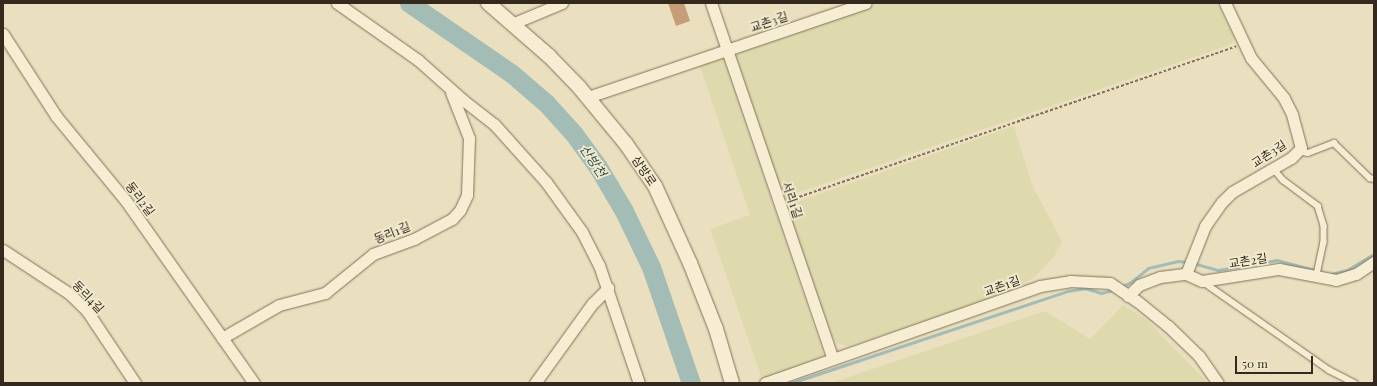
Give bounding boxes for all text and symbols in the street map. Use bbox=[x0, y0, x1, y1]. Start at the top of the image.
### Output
street label: 교촌3길 bbox=[748, 9, 790, 35]
street label: 교촌3길 bbox=[1249, 137, 1289, 171]
water label: 산방천 bbox=[577, 142, 609, 180]
street label: 삼방로 bbox=[629, 153, 659, 189]
street label: 동리2길 bbox=[123, 179, 157, 219]
street label: 서리1길 bbox=[779, 180, 805, 220]
street label: 동리1길 bbox=[372, 219, 412, 247]
street label: 교촌2길 bbox=[1228, 251, 1268, 271]
street label: 교촌1길 bbox=[982, 273, 1022, 299]
street label: 동리4길 bbox=[69, 278, 107, 316]
scale bar bbox=[1237, 348, 1315, 374]
text: 50 m bbox=[1242, 355, 1268, 371]

